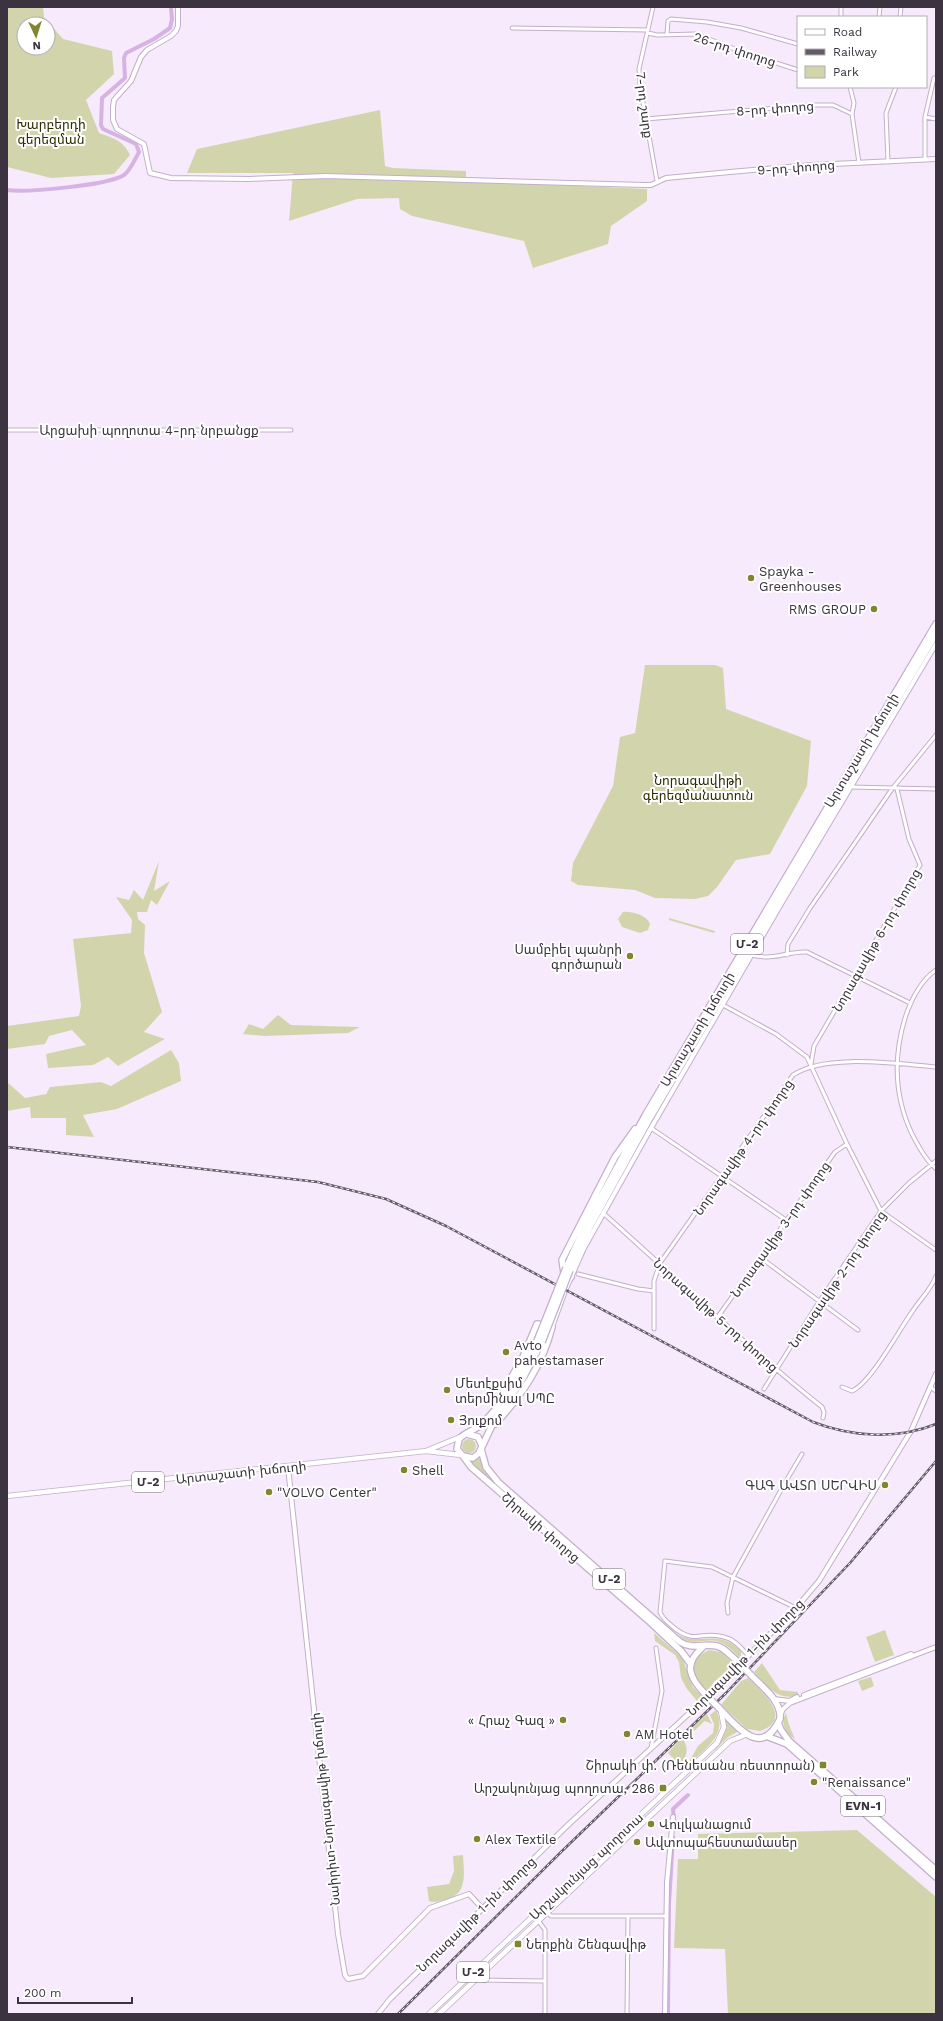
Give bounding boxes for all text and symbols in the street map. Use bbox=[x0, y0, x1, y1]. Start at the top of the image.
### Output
north arrow bbox=[16, 16, 56, 56]
legend bbox=[797, 16, 927, 88]
text: Road bbox=[833, 25, 862, 39]
street label: 26-րդ փողոց bbox=[692, 29, 778, 70]
text: N bbox=[32, 39, 41, 52]
text: Railway bbox=[833, 45, 878, 59]
text: Park bbox=[833, 65, 859, 79]
street label: 7-րդ շարք bbox=[633, 71, 656, 139]
street label: 8-րդ փողոց bbox=[736, 98, 814, 119]
park label: Խարբերդի գերեզման bbox=[16, 117, 86, 147]
street label: 9-րդ փողոց bbox=[757, 157, 835, 178]
street label: Արցախի պողոտա 4-րդ նրբանցք bbox=[39, 423, 259, 438]
place label: Spayka - Greenhouses bbox=[759, 564, 842, 594]
marker: Spayka - Greenhouses bbox=[746, 573, 756, 583]
place label: RMS GROUP bbox=[789, 602, 866, 617]
marker: RMS GROUP bbox=[869, 604, 879, 614]
street label: Արտաշատի խճուղի bbox=[821, 690, 902, 810]
park label: Նորագավիթի գերեզմանատուն bbox=[643, 773, 753, 803]
street label: Նորագավիթ 6-րդ փողոց bbox=[829, 866, 924, 1015]
road number: Մ-2 bbox=[731, 934, 763, 954]
place label: Սամբիել պանրի գործարան bbox=[514, 942, 622, 972]
marker: Սամբիել պանրի գործարան bbox=[625, 951, 635, 961]
street label: Արտաշատի խճուղի bbox=[657, 969, 738, 1089]
street label: Նորագավիթ 4-րդ փողոց bbox=[691, 1076, 796, 1218]
street label: Նորագավիթ 3-րդ փողոց bbox=[728, 1158, 833, 1300]
street label: Նորագավիթ 2-րդ փողոց bbox=[786, 1208, 889, 1351]
street label: Նորագավիթ 5-րդ փողոց bbox=[650, 1255, 781, 1375]
place label: Avto pahestamaser bbox=[514, 1338, 604, 1368]
marker: Avto pahestamaser bbox=[501, 1347, 511, 1357]
place label: Մետէքսիմ տերմինալ ՍՊԸ bbox=[455, 1376, 555, 1406]
marker: Մետէքսիմ տերմինալ ՍՊԸ bbox=[442, 1385, 452, 1395]
place label: Յուքոմ bbox=[459, 1413, 502, 1428]
marker: Յուքոմ bbox=[446, 1415, 456, 1425]
street label: Արտաշատի խճուղի bbox=[175, 1458, 307, 1487]
place label: Shell bbox=[412, 1463, 444, 1478]
marker: Shell bbox=[399, 1465, 409, 1475]
road number: Մ-2 bbox=[132, 1472, 164, 1492]
place label: ԳԱԳ ԱՎՏՈ ՍԵՐՎԻՍ bbox=[745, 1478, 877, 1493]
marker: ԳԱԳ ԱՎՏՈ ՍԵՐՎԻՍ bbox=[880, 1480, 890, 1490]
place label: "VOLVO Center" bbox=[277, 1485, 377, 1500]
marker: "VOLVO Center" bbox=[264, 1487, 274, 1497]
street label: Շիրակի փողոց bbox=[498, 1489, 583, 1565]
road number: Մ-2 bbox=[593, 1569, 625, 1589]
street label: Նորագավիթ 1-ին փողոց bbox=[684, 1596, 807, 1719]
street label: Նաիրիտ-Նորագավիթ խճուղի bbox=[308, 1712, 343, 1906]
place label: « Հրաչ Գազ » bbox=[468, 1713, 555, 1728]
marker: « Հրաչ Գազ » bbox=[558, 1715, 568, 1725]
place label: AM Hotel bbox=[635, 1727, 693, 1742]
marker: AM Hotel bbox=[622, 1729, 632, 1739]
place label: Շիրակի փ. (Ռենեսանս ռեստորան) bbox=[586, 1758, 815, 1773]
marker: Շիրակի փ. (Ռենեսանս ռեստորան) bbox=[818, 1760, 828, 1770]
place label: "Renaissance" bbox=[822, 1775, 911, 1790]
marker: "Renaissance" bbox=[809, 1777, 819, 1787]
place label: Արշակունյաց պողոտա, 286 bbox=[474, 1781, 655, 1796]
marker: Արշակունյաց պողոտա, 286 bbox=[658, 1783, 668, 1793]
road number: EVN-1 bbox=[841, 1796, 885, 1816]
street label: Արշակունյաց պողոտա bbox=[526, 1810, 646, 1923]
place label: Վուլկանացում bbox=[659, 1817, 751, 1832]
marker: Վուլկանացում bbox=[646, 1819, 656, 1829]
place label: Alex Textile bbox=[485, 1832, 557, 1847]
marker: Alex Textile bbox=[472, 1834, 482, 1844]
place label: Ավտոպահեստամասեր bbox=[645, 1835, 797, 1850]
marker: Ավտոպահեստամասեր bbox=[632, 1837, 642, 1847]
street label: Նորագավիթ 1-ին փողոց bbox=[414, 1854, 539, 1975]
place label: Ներքին Շենգավիթ bbox=[526, 1937, 647, 1952]
marker: Ներքին Շենգավիթ bbox=[513, 1939, 523, 1949]
road number: Մ-2 bbox=[457, 1962, 489, 1982]
scale bar bbox=[18, 1979, 132, 2005]
text: 200 m bbox=[24, 1986, 61, 2000]

